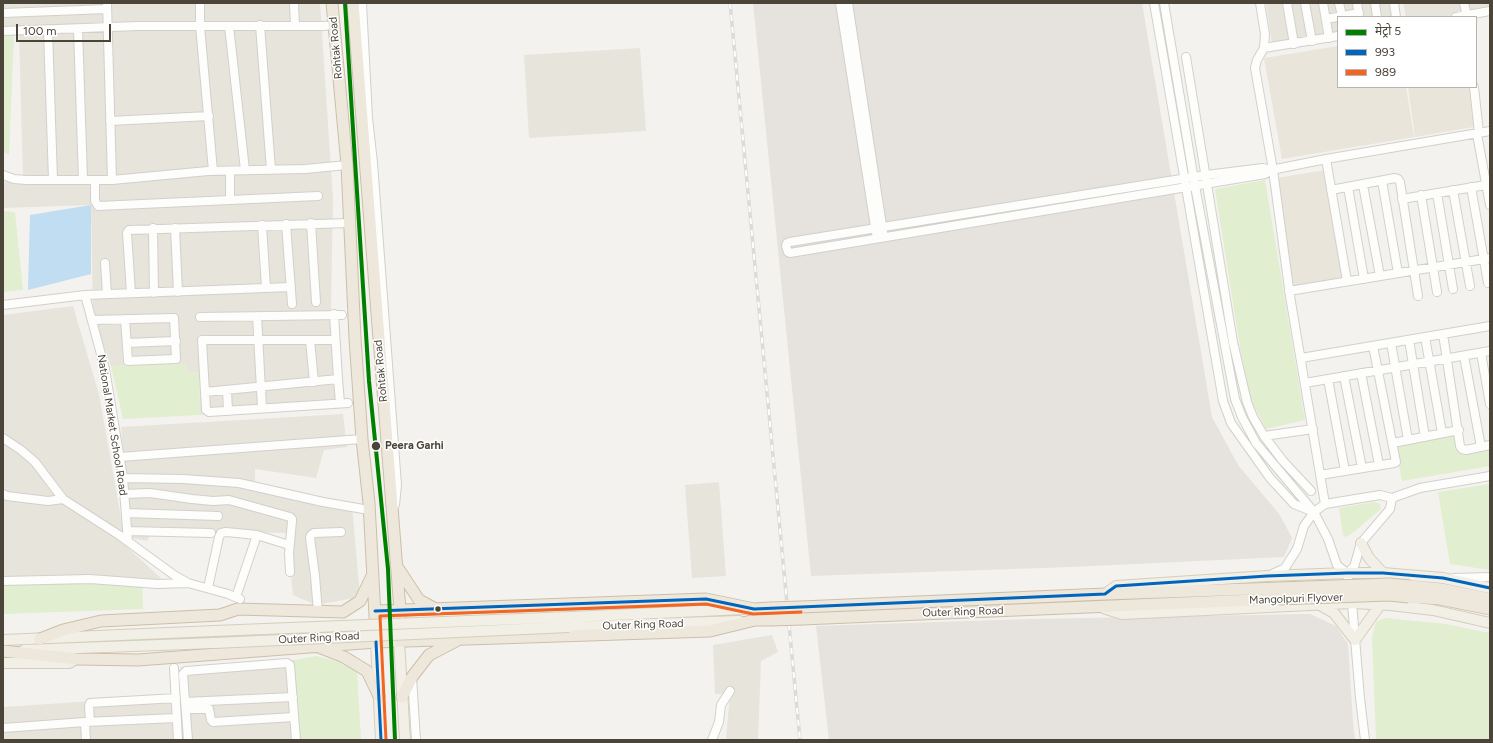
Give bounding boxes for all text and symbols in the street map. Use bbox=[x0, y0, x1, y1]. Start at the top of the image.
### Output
scale bar bbox=[18, 16, 113, 42]
street label: Rohtak Road bbox=[327, 16, 345, 80]
legend bbox=[1337, 16, 1477, 88]
text: 100 m bbox=[23, 24, 57, 38]
text: मेट्रो 5 bbox=[1375, 24, 1401, 38]
text: 993 bbox=[1375, 45, 1395, 59]
text: 989 bbox=[1375, 65, 1396, 79]
street label: Rohtak Road bbox=[372, 339, 390, 403]
street label: National Market School Road bbox=[94, 353, 130, 497]
place label: Peera Garhi bbox=[385, 439, 444, 453]
marker: Peera Garhi bbox=[370, 440, 382, 452]
street label: Mangolpuri Flyover bbox=[1249, 591, 1343, 607]
unlabelled marker bbox=[433, 604, 443, 614]
street label: Outer Ring Road bbox=[922, 604, 1004, 620]
street label: Outer Ring Road bbox=[602, 617, 684, 633]
street label: Outer Ring Road bbox=[278, 629, 360, 647]

